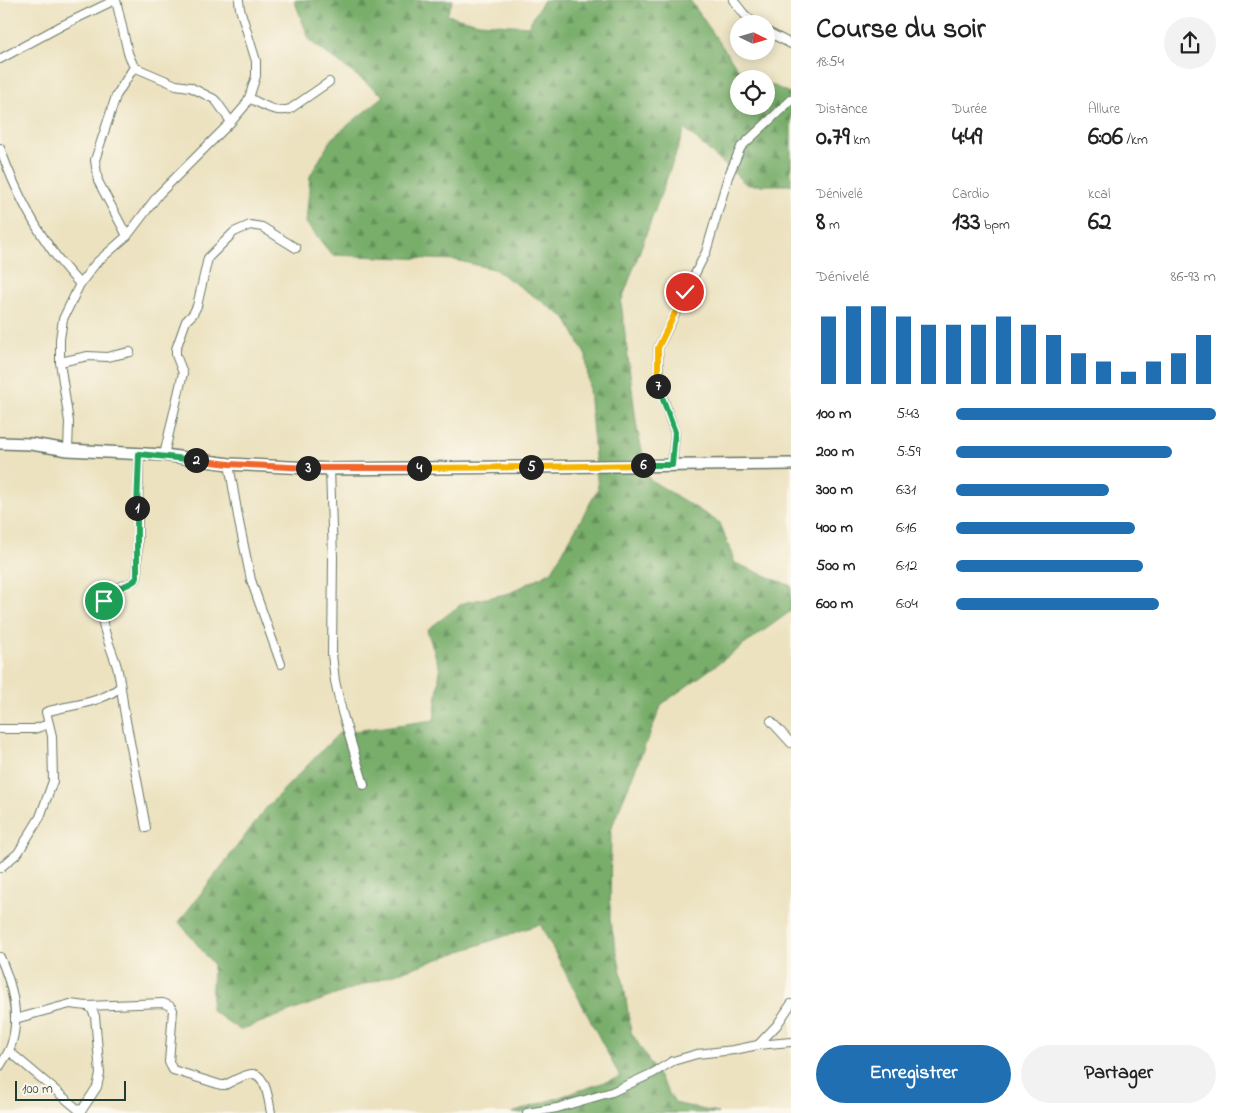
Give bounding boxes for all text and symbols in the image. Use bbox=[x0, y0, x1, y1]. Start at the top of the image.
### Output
text: Course du soir bbox=[816, 10, 986, 51]
north arrow bbox=[730, 15, 775, 60]
map controls bbox=[730, 15, 775, 115]
button: share bbox=[1164, 17, 1216, 69]
text: 18:54 bbox=[816, 50, 844, 74]
button: locate bbox=[730, 70, 775, 115]
text: Distance bbox=[816, 99, 868, 120]
text: Durée bbox=[952, 99, 987, 120]
text: Allure bbox=[1088, 99, 1120, 120]
text: 0.79 bbox=[816, 120, 850, 156]
text: 4:49 bbox=[952, 120, 982, 156]
text: 6:06 bbox=[1088, 120, 1123, 156]
text: km bbox=[850, 130, 870, 151]
text: /km bbox=[1123, 130, 1148, 151]
text: Dénivelé bbox=[816, 184, 863, 205]
text: Cardio bbox=[952, 184, 989, 205]
text: kcal bbox=[1088, 184, 1110, 205]
text: 8 bbox=[816, 205, 825, 241]
text: 133 bbox=[952, 205, 981, 241]
text: 62 bbox=[1088, 205, 1111, 241]
text: m bbox=[825, 215, 840, 236]
text: bpm bbox=[981, 215, 1010, 236]
text: Dénivelé bbox=[816, 265, 869, 289]
text: 86–93 m bbox=[1171, 265, 1216, 289]
pin bbox=[664, 271, 706, 313]
icon: check bbox=[671, 278, 699, 306]
pin: 7 bbox=[646, 374, 670, 398]
text: 7 bbox=[656, 376, 661, 397]
text: 100 m bbox=[816, 402, 851, 426]
text: 5:43 bbox=[896, 402, 920, 426]
text: 200 m bbox=[816, 440, 854, 464]
text: 5:59 bbox=[896, 440, 920, 464]
pin: 2 bbox=[184, 448, 208, 472]
text: 2 bbox=[193, 450, 200, 471]
pin: 6 bbox=[630, 452, 656, 478]
pin: 5 bbox=[518, 454, 544, 480]
text: 6 bbox=[640, 455, 647, 476]
pin: 3 bbox=[296, 456, 320, 480]
pin: 4 bbox=[406, 456, 432, 480]
text: 5 bbox=[527, 457, 536, 478]
text: 3 bbox=[306, 458, 311, 479]
text: 4 bbox=[417, 458, 422, 479]
text: 300 m bbox=[816, 478, 853, 502]
text: 6:31 bbox=[896, 478, 916, 502]
pin: 1 bbox=[124, 496, 150, 520]
text: 1 bbox=[135, 498, 140, 519]
text: 400 m bbox=[816, 516, 853, 540]
text: 6:16 bbox=[896, 516, 917, 540]
text: 500 m bbox=[816, 554, 855, 578]
text: 6:12 bbox=[896, 554, 917, 578]
pin bbox=[83, 580, 125, 622]
icon: arrive bbox=[90, 587, 118, 615]
text: 600 m bbox=[816, 592, 853, 616]
text: 6:04 bbox=[896, 592, 918, 616]
button: Enregistrer bbox=[816, 1045, 1011, 1103]
button: Partager bbox=[1021, 1045, 1216, 1103]
scale bar bbox=[15, 1078, 126, 1101]
text: 100 m bbox=[22, 1079, 53, 1100]

